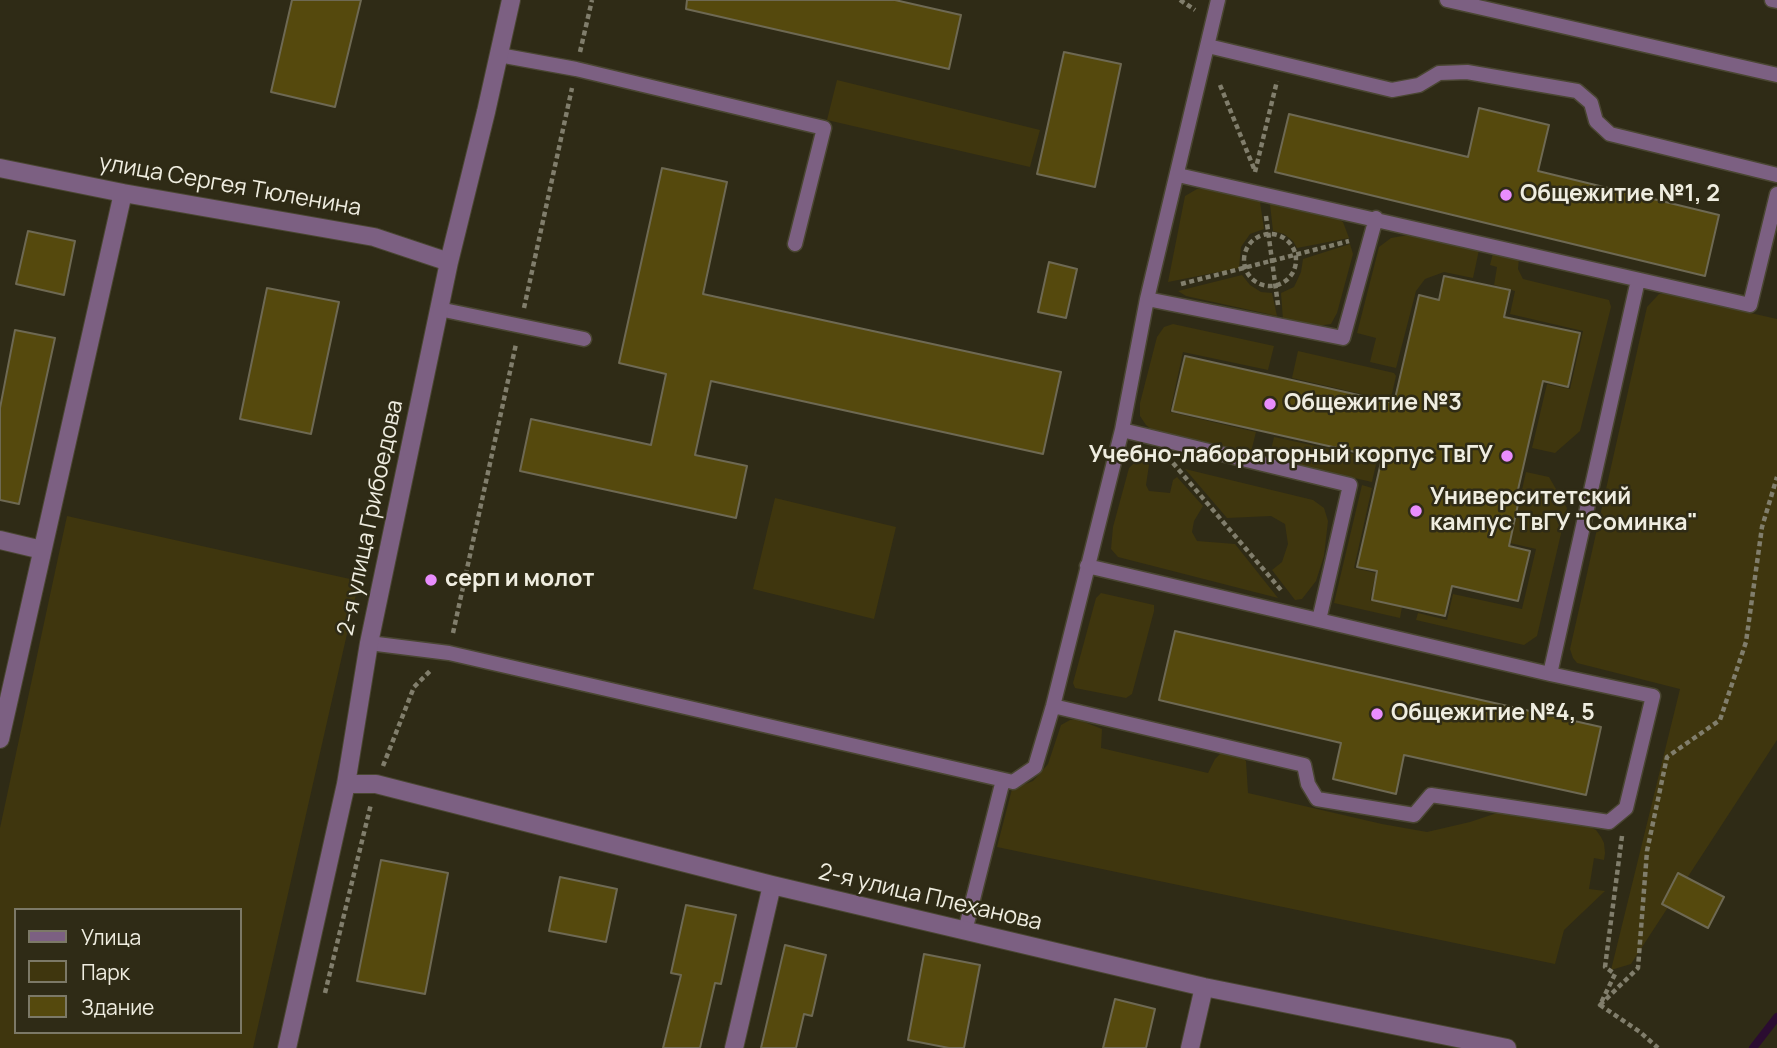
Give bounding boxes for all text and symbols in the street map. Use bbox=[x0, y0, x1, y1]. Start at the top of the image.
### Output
street label: улица Сергея Тюленина bbox=[97, 149, 363, 223]
place label: Общежитие №1, 2 bbox=[1520, 181, 1720, 209]
marker: Общежитие №1, 2 bbox=[1498, 187, 1514, 203]
place label: Общежитие №3 bbox=[1284, 390, 1462, 418]
marker: Общежитие №3 bbox=[1262, 396, 1278, 412]
street label: 2-я улица Грибоедова bbox=[333, 398, 409, 638]
place label: Учебно-лабораторный корпус ТвГУ bbox=[1089, 442, 1493, 470]
marker: Учебно-лабораторный корпус ТвГУ bbox=[1499, 448, 1515, 464]
place label: Университетский кампус ТвГУ "Соминка" bbox=[1430, 484, 1698, 538]
marker: Университетский кампус ТвГУ "Соминка" bbox=[1408, 503, 1424, 519]
place label: серп и молот bbox=[445, 566, 594, 594]
marker: серп и молот bbox=[423, 572, 439, 588]
place label: Общежитие №4, 5 bbox=[1391, 700, 1595, 728]
marker: Общежитие №4, 5 bbox=[1369, 706, 1385, 722]
street label: 2-я улица Плеханова bbox=[816, 859, 1044, 937]
legend bbox=[14, 908, 242, 1034]
text: Улица bbox=[81, 923, 141, 951]
text: Парк bbox=[81, 958, 130, 986]
text: Здание bbox=[81, 993, 154, 1021]

